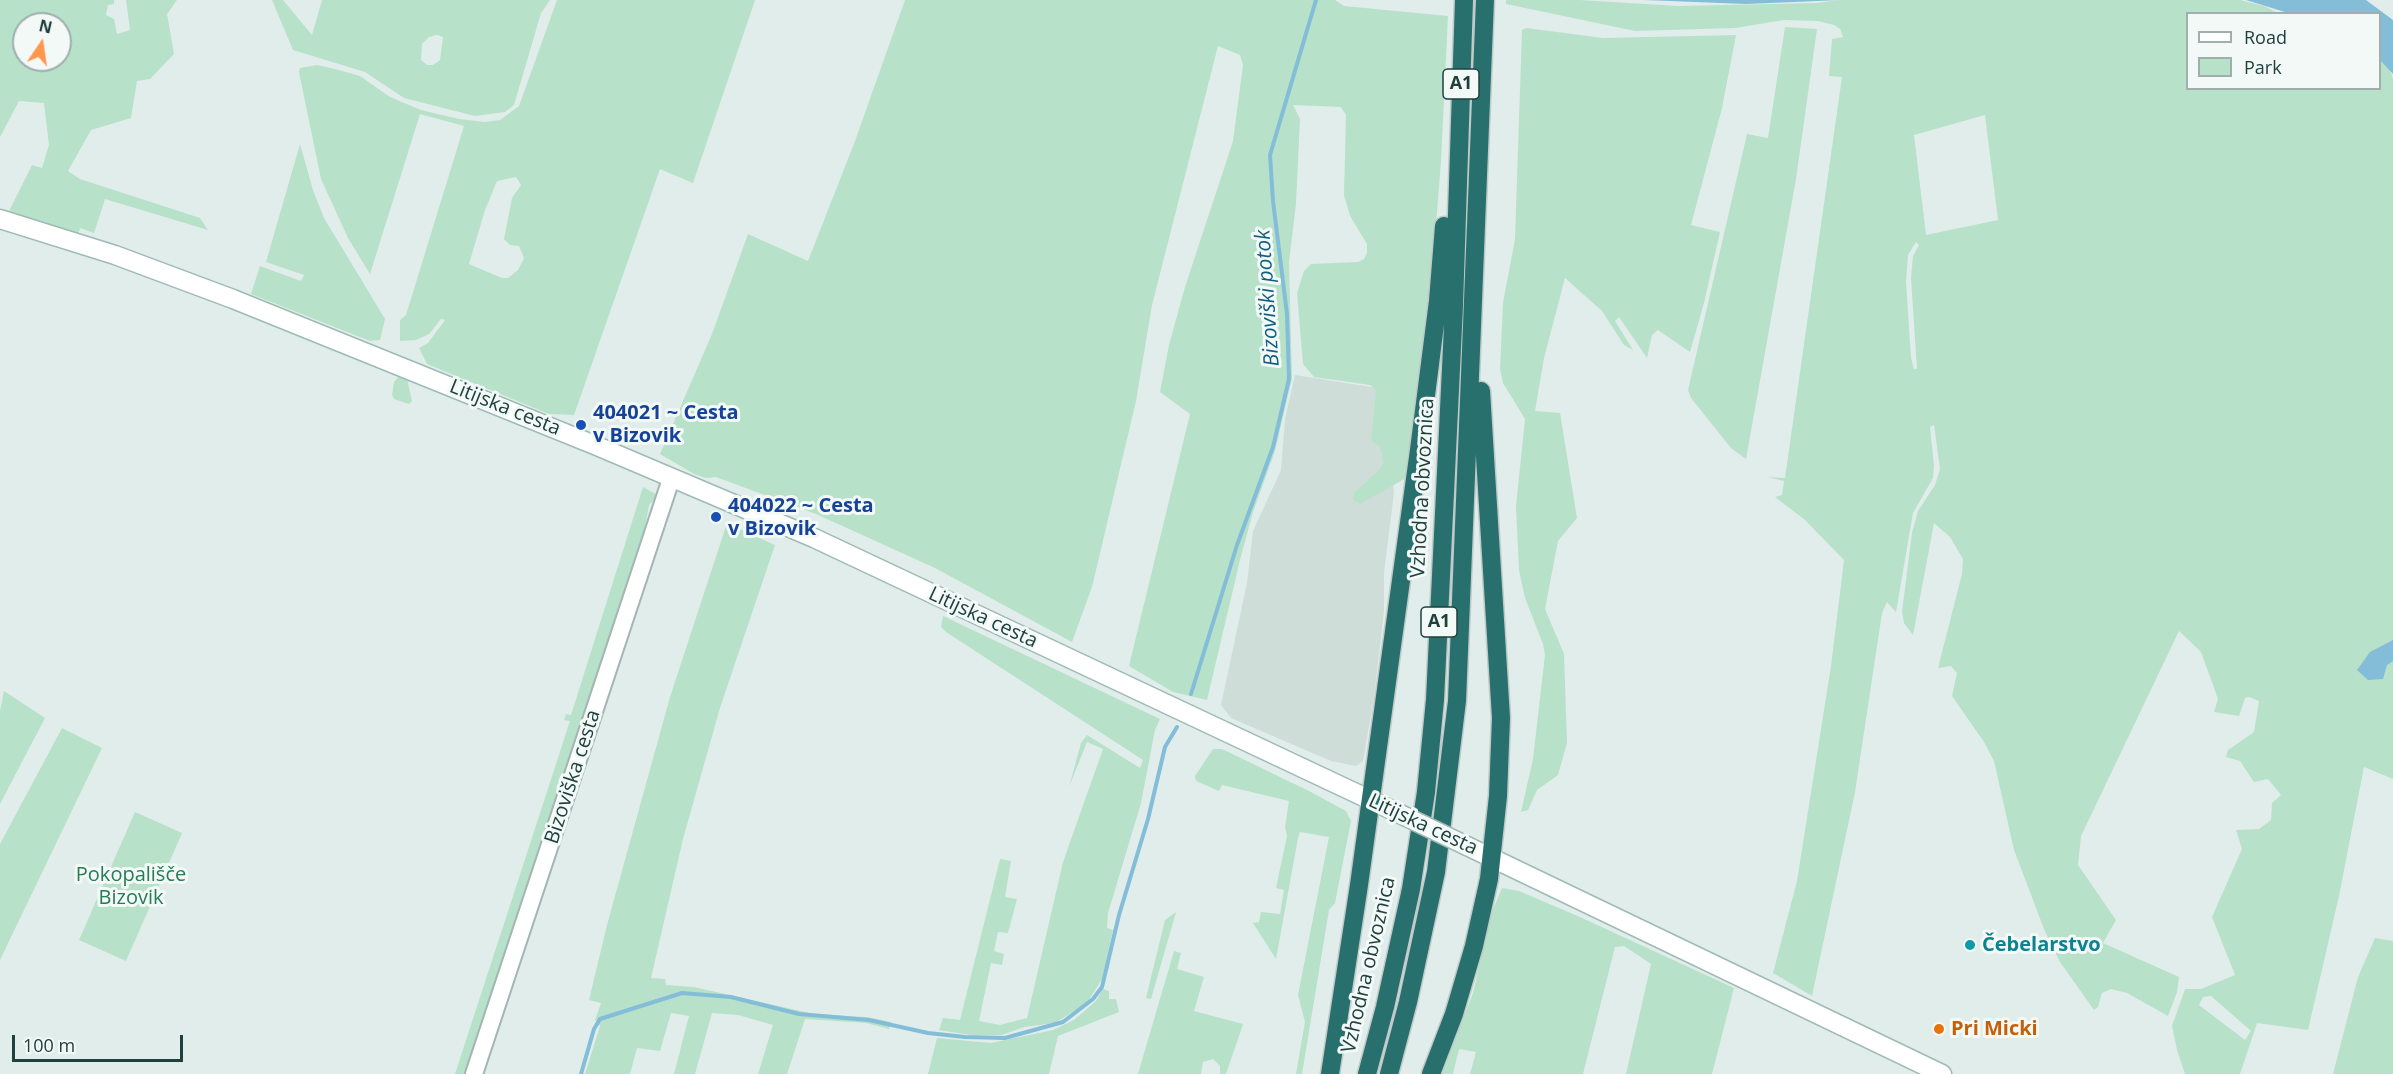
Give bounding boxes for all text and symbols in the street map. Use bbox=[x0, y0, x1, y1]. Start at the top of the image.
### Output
north arrow bbox=[12, 12, 72, 72]
legend bbox=[2186, 12, 2381, 90]
text: N bbox=[37, 14, 54, 39]
text: Road bbox=[2244, 25, 2287, 49]
text: Park bbox=[2244, 55, 2282, 79]
road number: A1 bbox=[1443, 69, 1479, 99]
water label: Bizoviški potok bbox=[1251, 229, 1285, 367]
street label: Litijska cesta bbox=[446, 375, 564, 441]
street label: Vzhodna obvoznica bbox=[1406, 397, 1440, 579]
place label: 404021 ~ Cesta v Bizovik bbox=[593, 401, 739, 448]
marker: 404021 ~ Cesta v Bizovik bbox=[574, 418, 588, 432]
place label: 404022 ~ Cesta v Bizovik bbox=[728, 494, 874, 541]
marker: 404022 ~ Cesta v Bizovik bbox=[709, 510, 723, 524]
street label: Litijska cesta bbox=[925, 582, 1041, 654]
road number: A1 bbox=[1421, 607, 1457, 637]
street label: Bizoviška cesta bbox=[540, 707, 606, 847]
street label: Litijska cesta bbox=[1365, 789, 1481, 861]
park label: Pokopališče Bizovik bbox=[76, 863, 186, 910]
street label: Vzhodna obvoznica bbox=[1337, 875, 1401, 1055]
place label: Čebelarstvo bbox=[1982, 933, 2101, 957]
marker: Čebelarstvo bbox=[1963, 938, 1977, 952]
place label: Pri Micki bbox=[1951, 1017, 2038, 1041]
marker: Pri Micki bbox=[1932, 1022, 1946, 1036]
scale bar bbox=[15, 1023, 186, 1061]
text: 100 m bbox=[23, 1033, 75, 1057]

